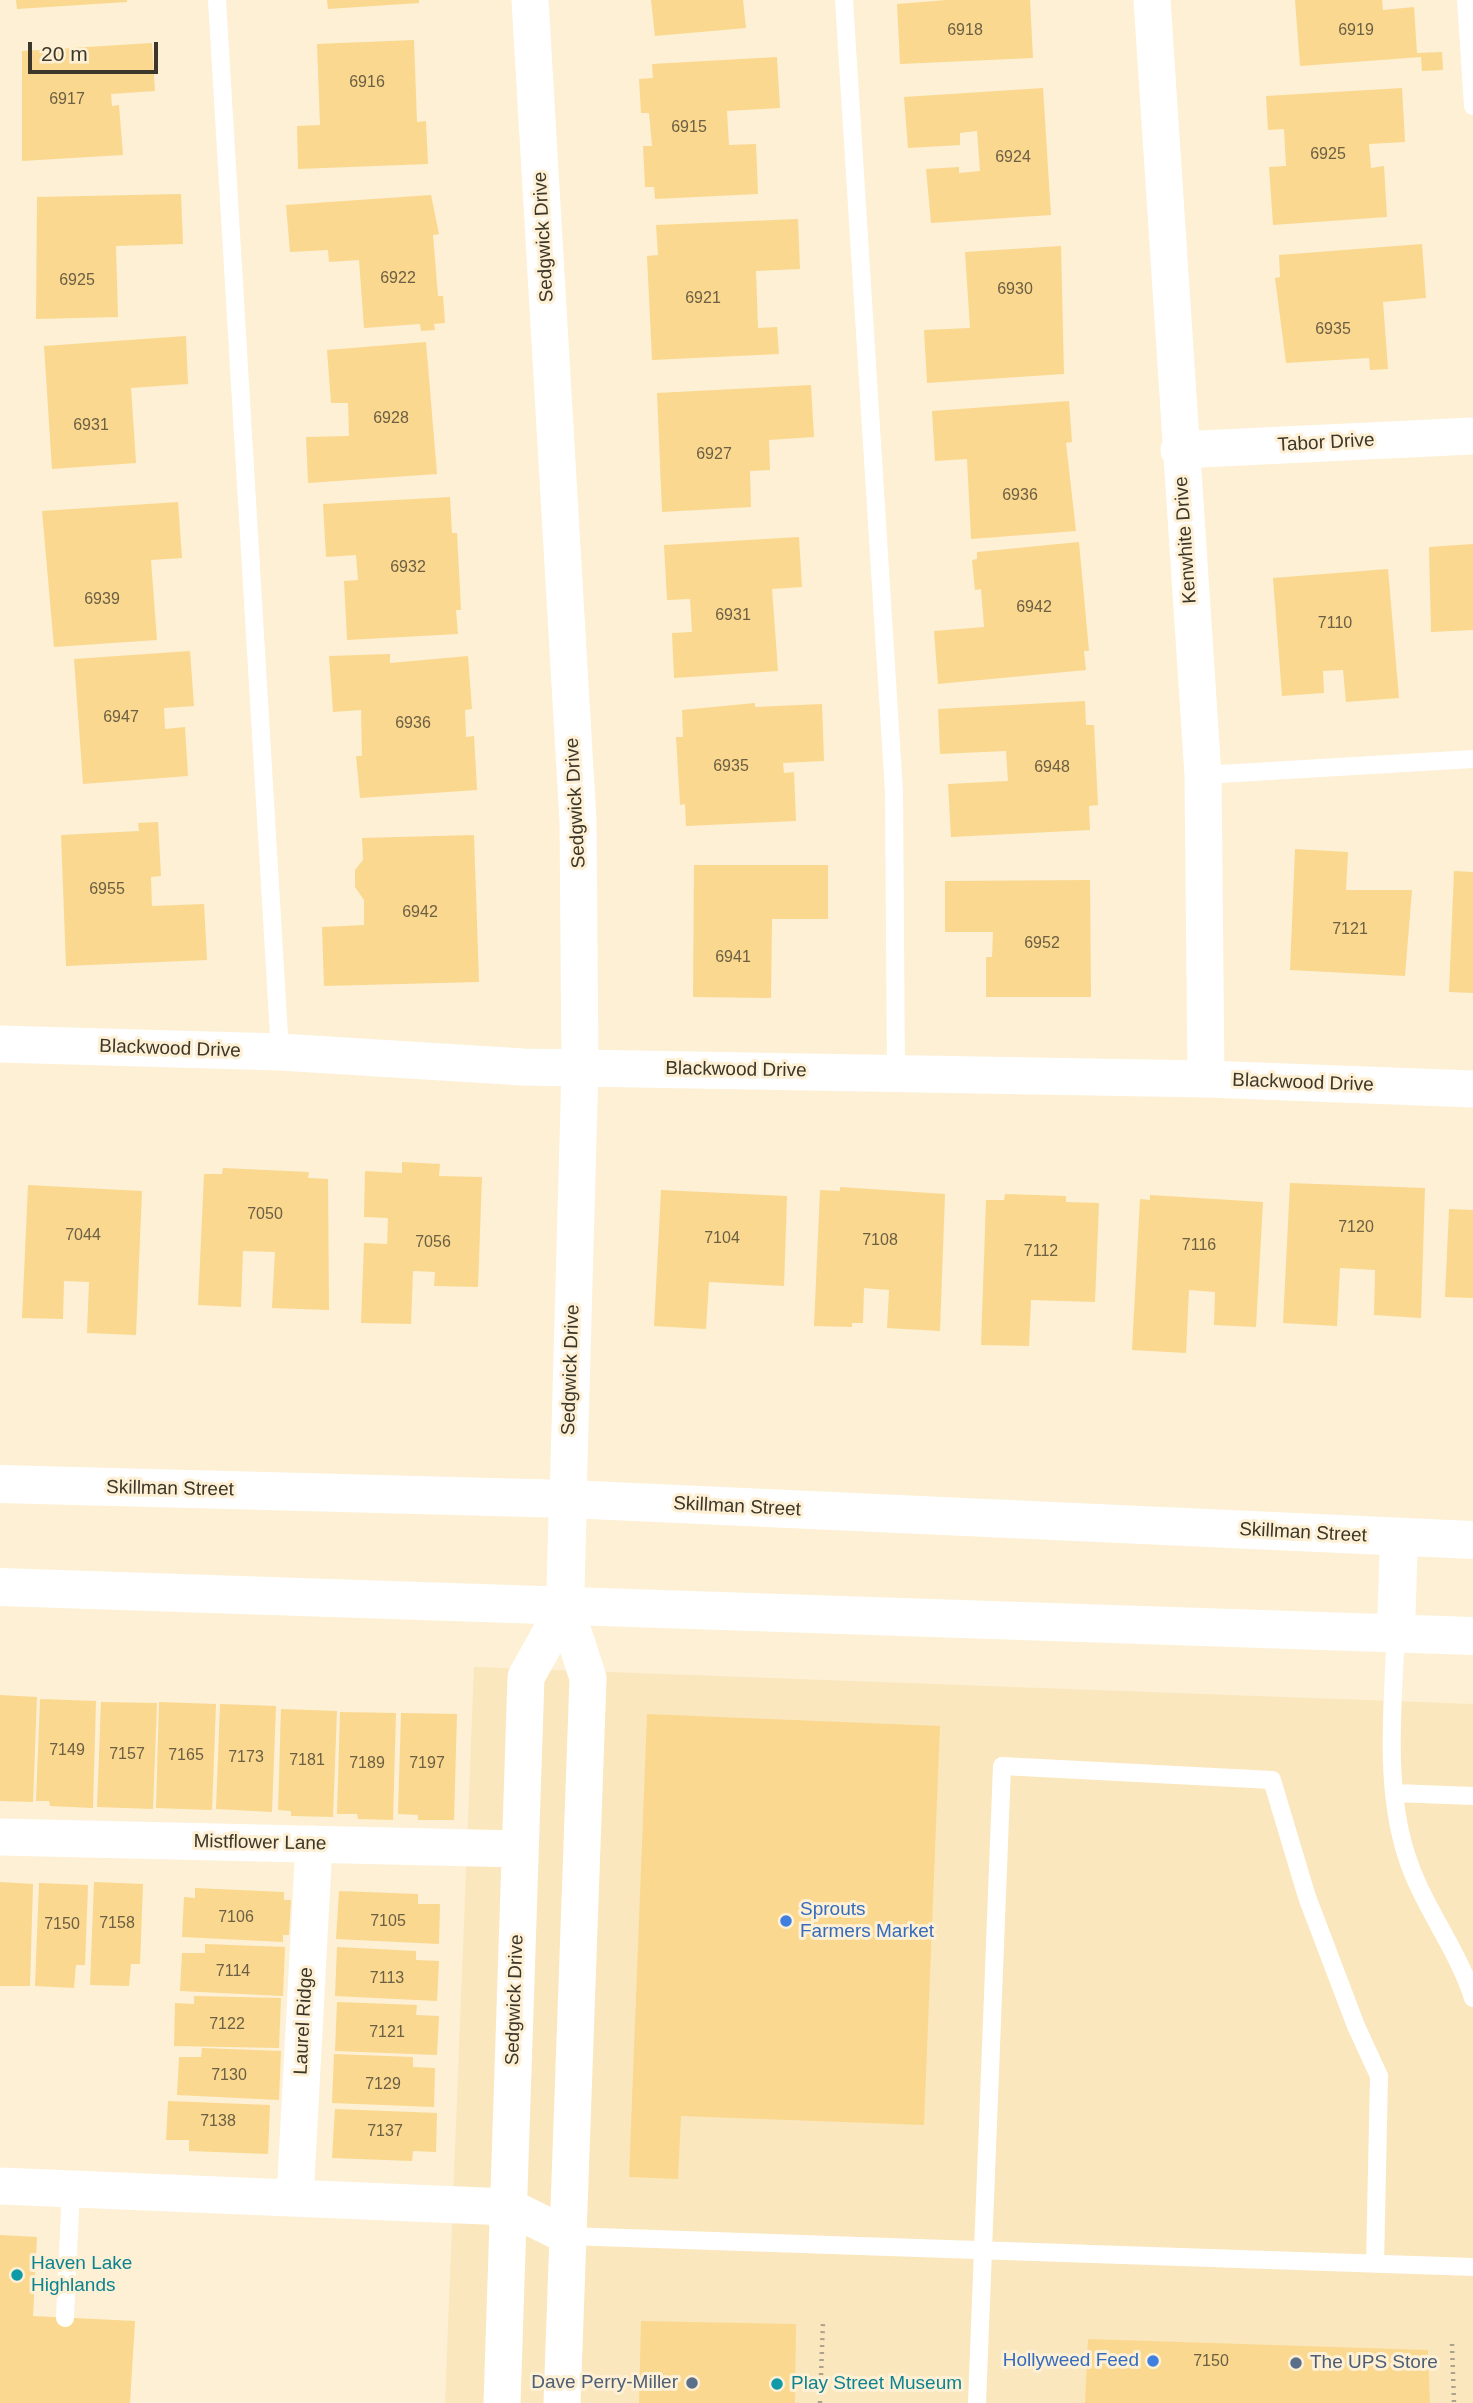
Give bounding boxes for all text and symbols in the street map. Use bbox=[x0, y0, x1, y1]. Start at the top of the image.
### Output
house number: 6918 bbox=[947, 21, 983, 41]
house number: 6919 bbox=[1338, 21, 1374, 41]
scale bar bbox=[32, 28, 161, 72]
text: 20 m bbox=[41, 42, 88, 65]
house number: 6916 bbox=[349, 73, 385, 93]
house number: 6917 bbox=[49, 90, 85, 110]
house number: 6915 bbox=[671, 118, 707, 138]
house number: 6925 bbox=[1310, 145, 1346, 165]
house number: 6924 bbox=[995, 148, 1031, 168]
street label: Sedgwick Drive bbox=[529, 171, 559, 303]
house number: 6922 bbox=[380, 269, 416, 289]
house number: 6925 bbox=[59, 271, 95, 291]
house number: 6930 bbox=[997, 280, 1033, 300]
house number: 6921 bbox=[685, 289, 721, 309]
house number: 6935 bbox=[1315, 320, 1351, 340]
house number: 6928 bbox=[373, 409, 409, 429]
house number: 6931 bbox=[73, 416, 109, 436]
street label: Tabor Drive bbox=[1277, 429, 1375, 457]
house number: 6927 bbox=[696, 445, 732, 465]
street label: Kenwhite Drive bbox=[1170, 475, 1202, 605]
house number: 6936 bbox=[1002, 486, 1038, 506]
house number: 6932 bbox=[390, 558, 426, 578]
house number: 6939 bbox=[84, 590, 120, 610]
house number: 6942 bbox=[1016, 598, 1052, 618]
house number: 6931 bbox=[715, 606, 751, 626]
house number: 7110 bbox=[1318, 614, 1352, 634]
house number: 6947 bbox=[103, 708, 139, 728]
house number: 6936 bbox=[395, 714, 431, 734]
street label: Sedgwick Drive bbox=[561, 737, 591, 869]
house number: 6935 bbox=[713, 757, 749, 777]
house number: 6948 bbox=[1034, 758, 1070, 778]
house number: 6955 bbox=[89, 880, 125, 900]
house number: 6942 bbox=[402, 903, 438, 923]
house number: 7121 bbox=[1332, 920, 1368, 940]
house number: 6952 bbox=[1024, 934, 1060, 954]
house number: 6941 bbox=[715, 948, 751, 968]
street label: Blackwood Drive bbox=[99, 1035, 241, 1063]
street label: Blackwood Drive bbox=[665, 1057, 807, 1083]
street label: Blackwood Drive bbox=[1232, 1069, 1374, 1097]
house number: 7050 bbox=[247, 1205, 283, 1225]
house number: 7120 bbox=[1338, 1218, 1374, 1238]
house number: 7044 bbox=[65, 1226, 101, 1246]
house number: 7104 bbox=[704, 1229, 740, 1249]
house number: 7108 bbox=[862, 1231, 898, 1251]
house number: 7056 bbox=[415, 1233, 451, 1253]
house number: 7116 bbox=[1182, 1236, 1216, 1256]
house number: 7112 bbox=[1024, 1242, 1058, 1262]
street label: Sedgwick Drive bbox=[557, 1304, 585, 1436]
street label: Skillman Street bbox=[106, 1476, 234, 1502]
street label: Skillman Street bbox=[673, 1492, 801, 1522]
street label: Skillman Street bbox=[1239, 1518, 1367, 1548]
house number: 7149 bbox=[49, 1741, 85, 1761]
house number: 7157 bbox=[109, 1745, 145, 1765]
house number: 7165 bbox=[168, 1746, 204, 1766]
house number: 7173 bbox=[228, 1748, 264, 1768]
house number: 7181 bbox=[289, 1751, 325, 1771]
house number: 7189 bbox=[349, 1754, 385, 1774]
house number: 7197 bbox=[409, 1754, 445, 1774]
street label: Mistflower Lane bbox=[193, 1830, 327, 1856]
place label: Sprouts Farmers Market bbox=[800, 1899, 934, 1943]
house number: 7106 bbox=[218, 1908, 254, 1928]
house number: 7105 bbox=[370, 1912, 406, 1932]
marker: Sprouts Farmers Market bbox=[778, 1913, 794, 1929]
house number: 7158 bbox=[99, 1914, 135, 1934]
house number: 7150 bbox=[44, 1915, 80, 1935]
street label: Sedgwick Drive bbox=[501, 1934, 529, 2066]
house number: 7114 bbox=[216, 1962, 250, 1982]
street label: Laurel Ridge bbox=[290, 1967, 318, 2075]
house number: 7113 bbox=[370, 1969, 404, 1989]
house number: 7122 bbox=[209, 2015, 245, 2035]
house number: 7121 bbox=[369, 2023, 405, 2043]
house number: 7130 bbox=[211, 2066, 247, 2086]
house number: 7129 bbox=[365, 2075, 401, 2095]
house number: 7138 bbox=[200, 2112, 236, 2132]
house number: 7137 bbox=[367, 2122, 403, 2142]
place label: Haven Lake Highlands bbox=[31, 2253, 132, 2297]
marker: Haven Lake Highlands bbox=[9, 2267, 25, 2283]
place label: Hollyweed Feed bbox=[1003, 2350, 1139, 2372]
house number: 7150 bbox=[1193, 2352, 1229, 2372]
place label: The UPS Store bbox=[1310, 2352, 1438, 2374]
marker: Hollyweed Feed bbox=[1145, 2353, 1161, 2369]
marker: The UPS Store bbox=[1288, 2355, 1304, 2371]
place label: Dave Perry-Miller bbox=[531, 2372, 678, 2394]
place label: Play Street Museum bbox=[791, 2373, 962, 2395]
marker: Dave Perry-Miller bbox=[684, 2375, 700, 2391]
marker: Play Street Museum bbox=[769, 2376, 785, 2392]

